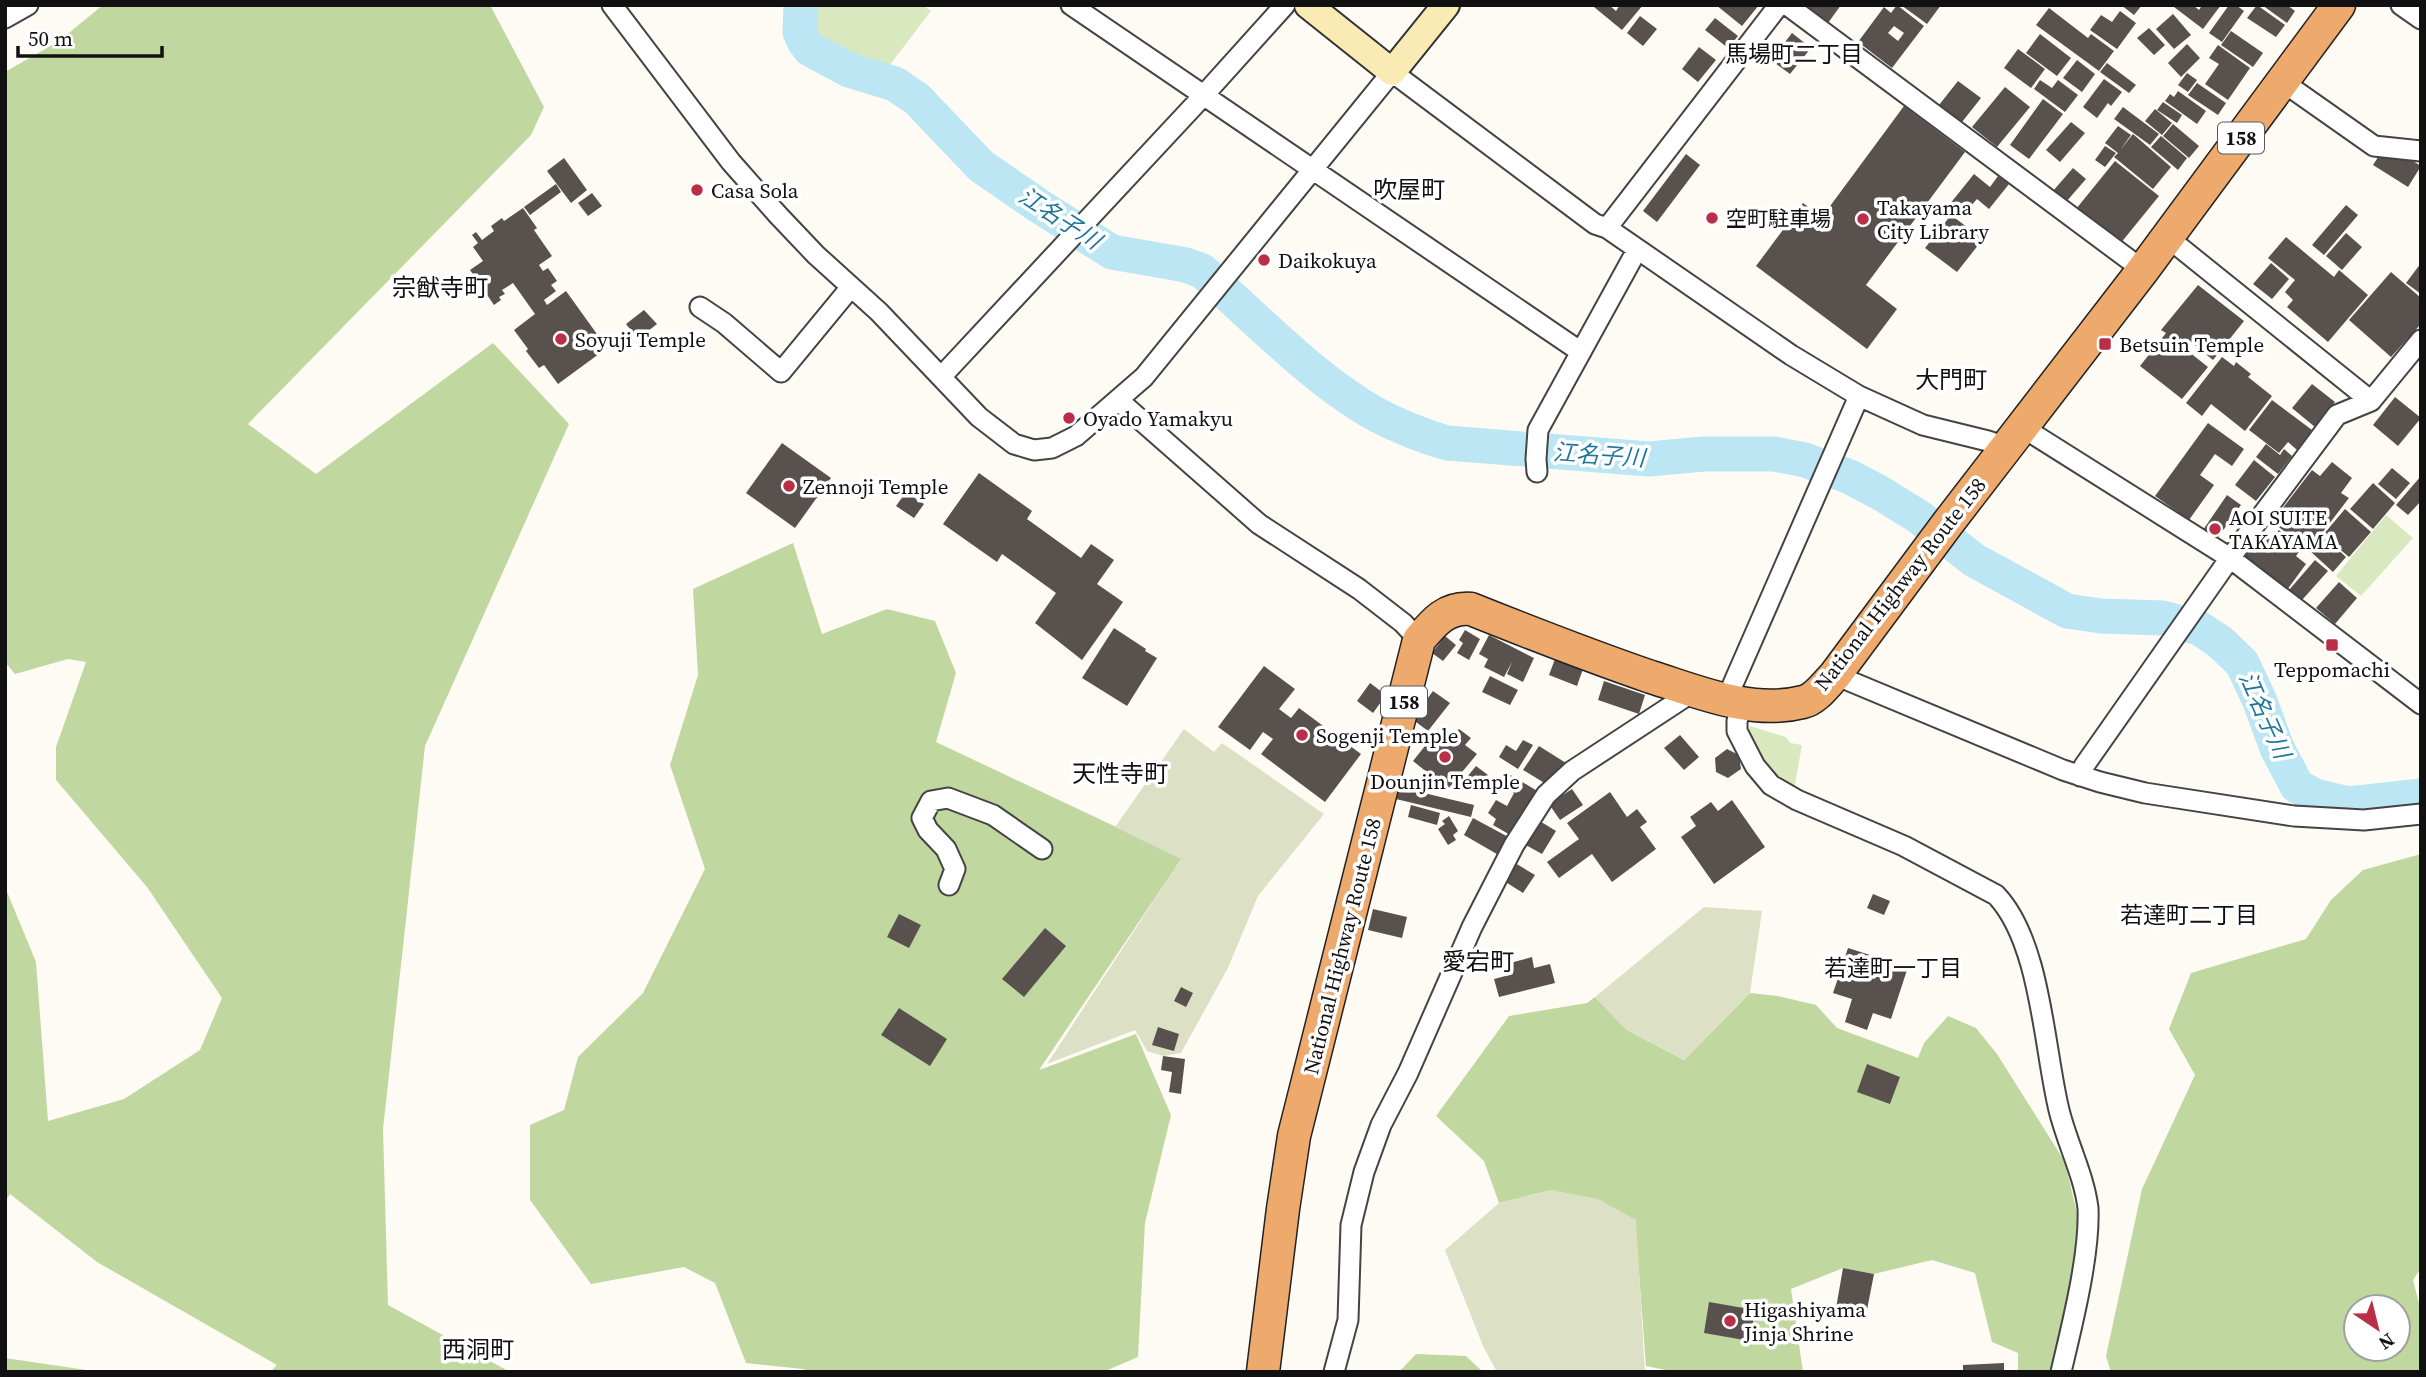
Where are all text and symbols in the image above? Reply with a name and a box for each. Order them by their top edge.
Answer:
scale bar [18,14,161,58]
text: 50 m [28,24,73,53]
district label: 馬場町二丁目 [1725,38,1863,70]
road number: 158 [2218,122,2264,154]
district label: 吹屋町 [1373,173,1445,206]
place label: Casa Sola [711,176,799,205]
water label: 江名子川 [1013,180,1110,258]
marker: Casa Sola [689,182,705,198]
place label: Takayama City Library [1877,193,1989,246]
place label: 空町駐車場 [1726,204,1831,233]
marker: 空町駐車場 [1704,210,1720,226]
marker: Takayama City Library [1855,211,1871,227]
place label: Daikokuya [1278,246,1377,275]
marker: Daikokuya [1256,252,1272,268]
district label: 宗猷寺町 [392,271,488,304]
place label: Soyuji Temple [575,325,706,354]
place label: Betsuin Temple [2119,330,2264,359]
marker: Soyuji Temple [553,331,569,347]
marker: Betsuin Temple [2097,336,2113,352]
district label: 大門町 [1915,363,1987,396]
place label: Oyado Yamakyu [1083,404,1233,433]
marker: Oyado Yamakyu [1061,410,1077,426]
water label: 江名子川 [1552,436,1649,474]
street label: National Highway Route 158 [1808,471,1992,697]
place label: Zennoji Temple [803,472,948,501]
marker: Zennoji Temple [781,478,797,494]
place label: AOI SUITE TAKAYAMA [2229,503,2338,556]
marker: AOI SUITE TAKAYAMA [2207,521,2223,537]
marker: Teppomachi [2324,637,2340,653]
place label: Teppomachi [2274,655,2390,684]
water label: 江名子川 [2232,666,2300,766]
road number: 158 [1381,687,1427,718]
place label: Sogenji Temple [1316,721,1458,750]
marker: Sogenji Temple [1294,727,1310,743]
marker: Dounjin Temple [1437,749,1453,765]
district label: 天性寺町 [1072,757,1168,790]
place label: Dounjin Temple [1370,767,1520,796]
street label: National Highway Route 158 [1296,815,1388,1077]
district label: 若達町二丁目 [2120,899,2258,931]
district label: 愛宕町 [1442,945,1514,978]
district label: 若達町一丁目 [1824,952,1962,984]
north arrow [2342,1293,2412,1363]
place label: Higashiyama Jinja Shrine [1743,1295,1866,1348]
marker: Higashiyama Jinja Shrine [1722,1313,1738,1329]
text: N [2373,1327,2400,1357]
district label: 西洞町 [442,1333,514,1366]

